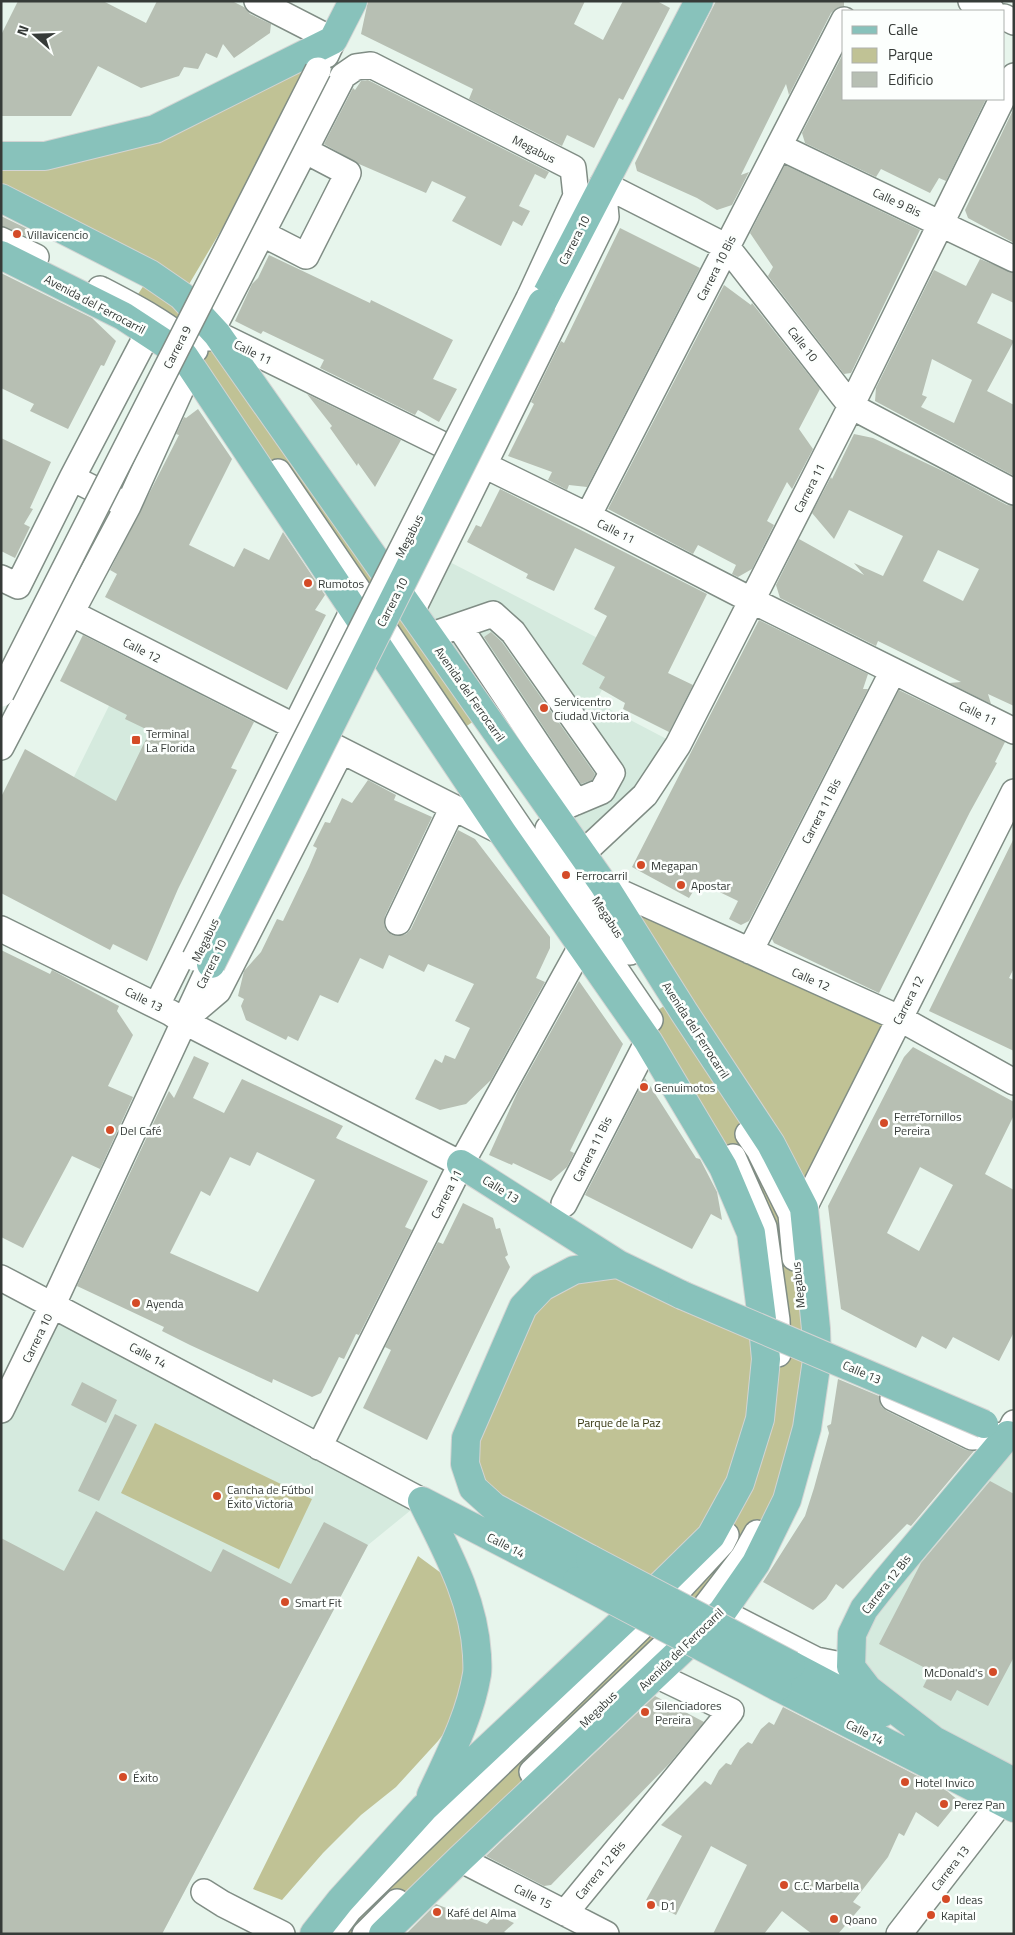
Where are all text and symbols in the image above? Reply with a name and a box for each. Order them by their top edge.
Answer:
north arrow [10,10,60,60]
legend [842,10,1005,100]
text: Calle [888,18,918,41]
text: N [11,22,34,39]
text: Parque [888,43,933,66]
text: Edificio [888,68,933,91]
street label: Megabus [509,130,559,168]
street label: Calle 9 Bis [870,182,925,222]
street label: Carrera 10 [553,212,595,268]
place label: Villavicencio [27,225,88,244]
marker: Villavicencio [11,228,23,240]
street label: Carrera 10 Bis [691,232,741,304]
street label: Avenida del Ferrocarril [41,269,149,339]
street label: Carrera 9 [158,322,196,372]
street label: Calle 10 [783,322,823,366]
street label: Calle 11 [231,335,275,369]
street label: Carrera 11 [788,460,830,516]
street label: Megabus [390,511,428,561]
street label: Calle 11 [594,513,638,549]
place label: Rumotos [318,574,365,593]
street label: Carrera 10 [371,574,413,630]
marker: Rumotos [302,577,314,589]
street label: Calle 12 [120,632,164,668]
street label: Avenida del Ferrocarril [430,643,510,745]
place label: Servicentro Ciudad Victoria [554,692,629,725]
street label: Calle 11 [956,696,1000,730]
marker: Servicentro Ciudad Victoria [538,702,550,714]
place label: Terminal La Florida [146,724,195,757]
marker: Terminal La Florida [130,734,142,746]
street label: Carrera 11 Bis [796,775,846,847]
place label: Megapan [651,856,698,875]
marker: Megapan [635,859,647,871]
place label: Ferrocarril [576,866,628,885]
marker: Ferrocarril [560,869,572,881]
place label: Apostar [691,876,731,895]
marker: Apostar [675,879,687,891]
street label: Megabus [587,892,629,942]
street label: Megabus [186,915,224,965]
street label: Carrera 10 [191,936,231,992]
street label: Calle 12 [789,962,833,996]
street label: Carrera 12 [887,972,929,1028]
street label: Avenida del Ferrocarril [657,978,735,1082]
street label: Calle 13 [122,982,166,1016]
place label: Genuimotos [654,1078,716,1097]
marker: Genuimotos [638,1081,650,1093]
place label: FerreTornillos Pereira [894,1107,962,1140]
street label: Carrera 11 Bis [567,1113,617,1185]
marker: FerreTornillos Pereira [878,1117,890,1129]
place label: Del Café [120,1121,162,1140]
marker: Del Café [104,1124,116,1136]
street label: Carrera 11 [425,1166,467,1222]
street label: Calle 13 [479,1170,523,1208]
street label: Megabus [786,1260,810,1309]
place label: Ayenda [146,1294,184,1313]
marker: Ayenda [130,1297,142,1309]
street label: Carrera 10 [17,1310,57,1366]
street label: Calle 14 [126,1337,170,1373]
street label: Calle 13 [840,1355,884,1389]
park label: Parque de la Paz [577,1413,661,1432]
place label: Cancha de Fútbol Éxito Victoria [227,1480,313,1513]
marker: Cancha de Fútbol Éxito Victoria [211,1490,223,1502]
street label: Calle 14 [484,1527,528,1563]
street label: Carrera 12 Bis [857,1550,916,1618]
place label: Smart Fit [295,1593,342,1612]
marker: Smart Fit [279,1596,291,1608]
street label: Avenida del Ferrocarril [634,1603,728,1695]
place label: McDonald's [924,1663,983,1682]
marker: McDonald's [987,1666,999,1678]
street label: Megabus [575,1686,622,1732]
place label: Silenciadores Pereira [655,1696,722,1729]
marker: Silenciadores Pereira [639,1706,651,1718]
street label: Calle 14 [843,1714,887,1750]
place label: Éxito [133,1768,158,1787]
marker: Éxito [117,1771,129,1783]
place label: Hotel Invico [915,1773,974,1792]
marker: Hotel Invico [899,1776,911,1788]
place label: Perez Pan [954,1795,1005,1814]
marker: Perez Pan [938,1798,950,1810]
street label: Carrera 12 Bis [570,1836,630,1904]
street label: Carrera 13 [926,1841,974,1895]
place label: C.C. Marbella [794,1876,859,1895]
street label: Calle 15 [511,1878,555,1914]
marker: C.C. Marbella [778,1879,790,1891]
place label: Ideas [956,1890,983,1909]
marker: Ideas [940,1893,952,1905]
place label: D1 [661,1896,675,1915]
marker: D1 [645,1899,657,1911]
place label: Kafé del Alma [447,1903,516,1922]
marker: Kafé del Alma [431,1906,443,1918]
place label: Kapital [941,1906,976,1925]
marker: Kapital [925,1909,937,1921]
place label: Qoano [844,1910,877,1929]
marker: Qoano [828,1913,840,1925]

